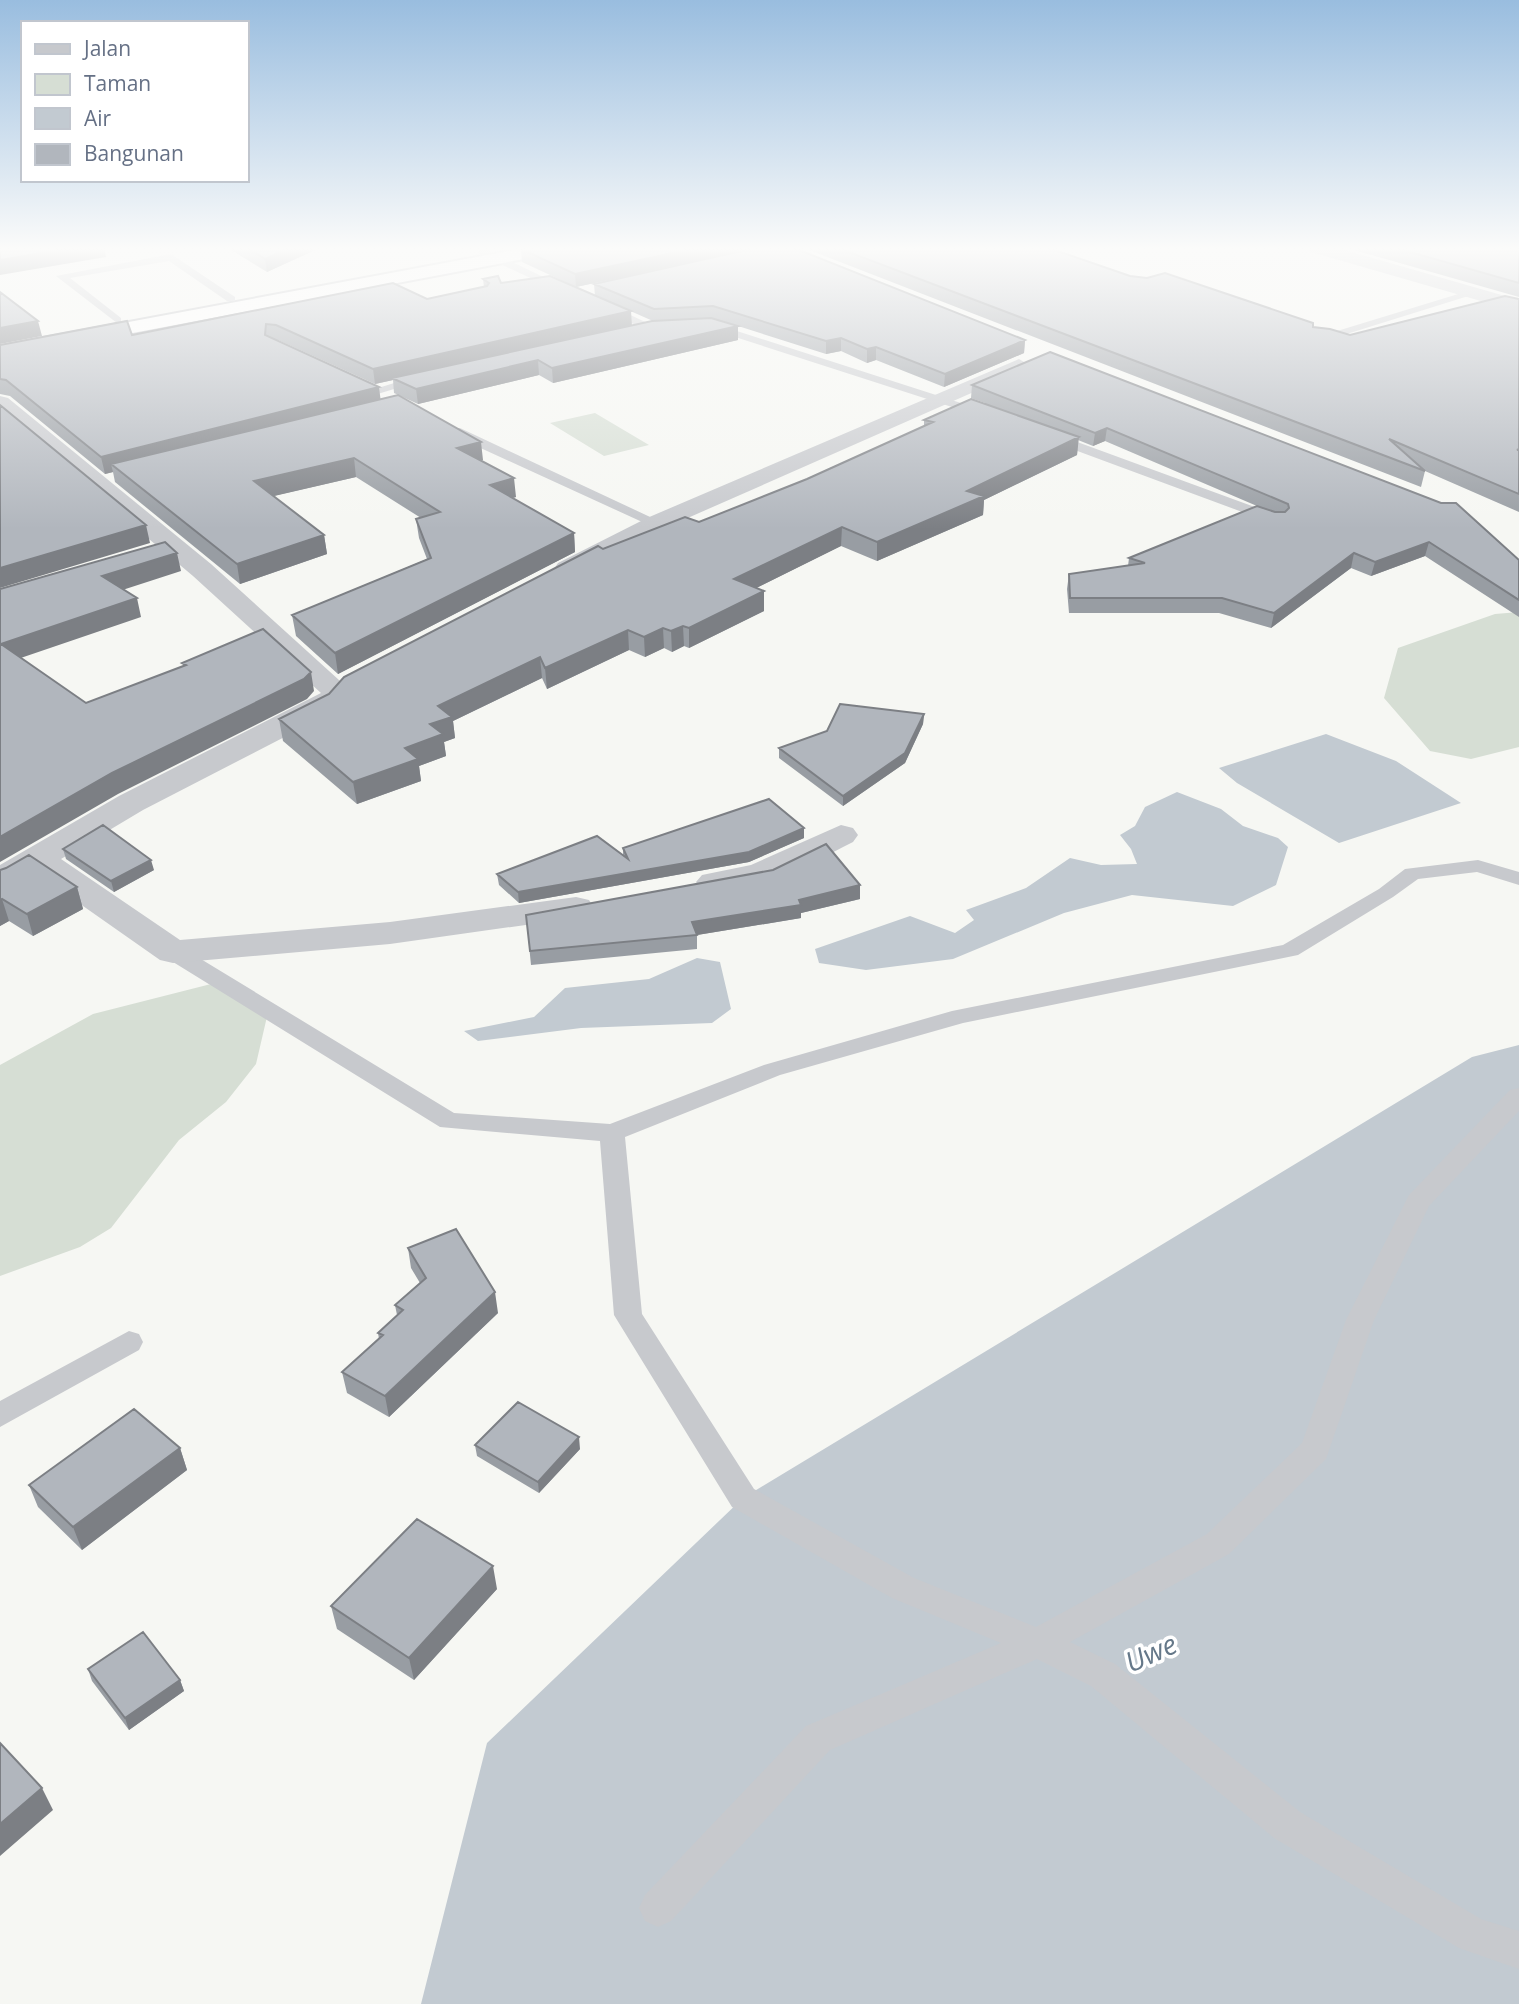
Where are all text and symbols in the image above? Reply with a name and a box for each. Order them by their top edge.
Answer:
legend [21,21,248,182]
text: Jalan [82,34,131,62]
text: Taman [84,69,151,97]
text: Air [84,104,112,132]
text: Bangunan [84,139,184,167]
water label: Uwe [1119,1624,1183,1680]

